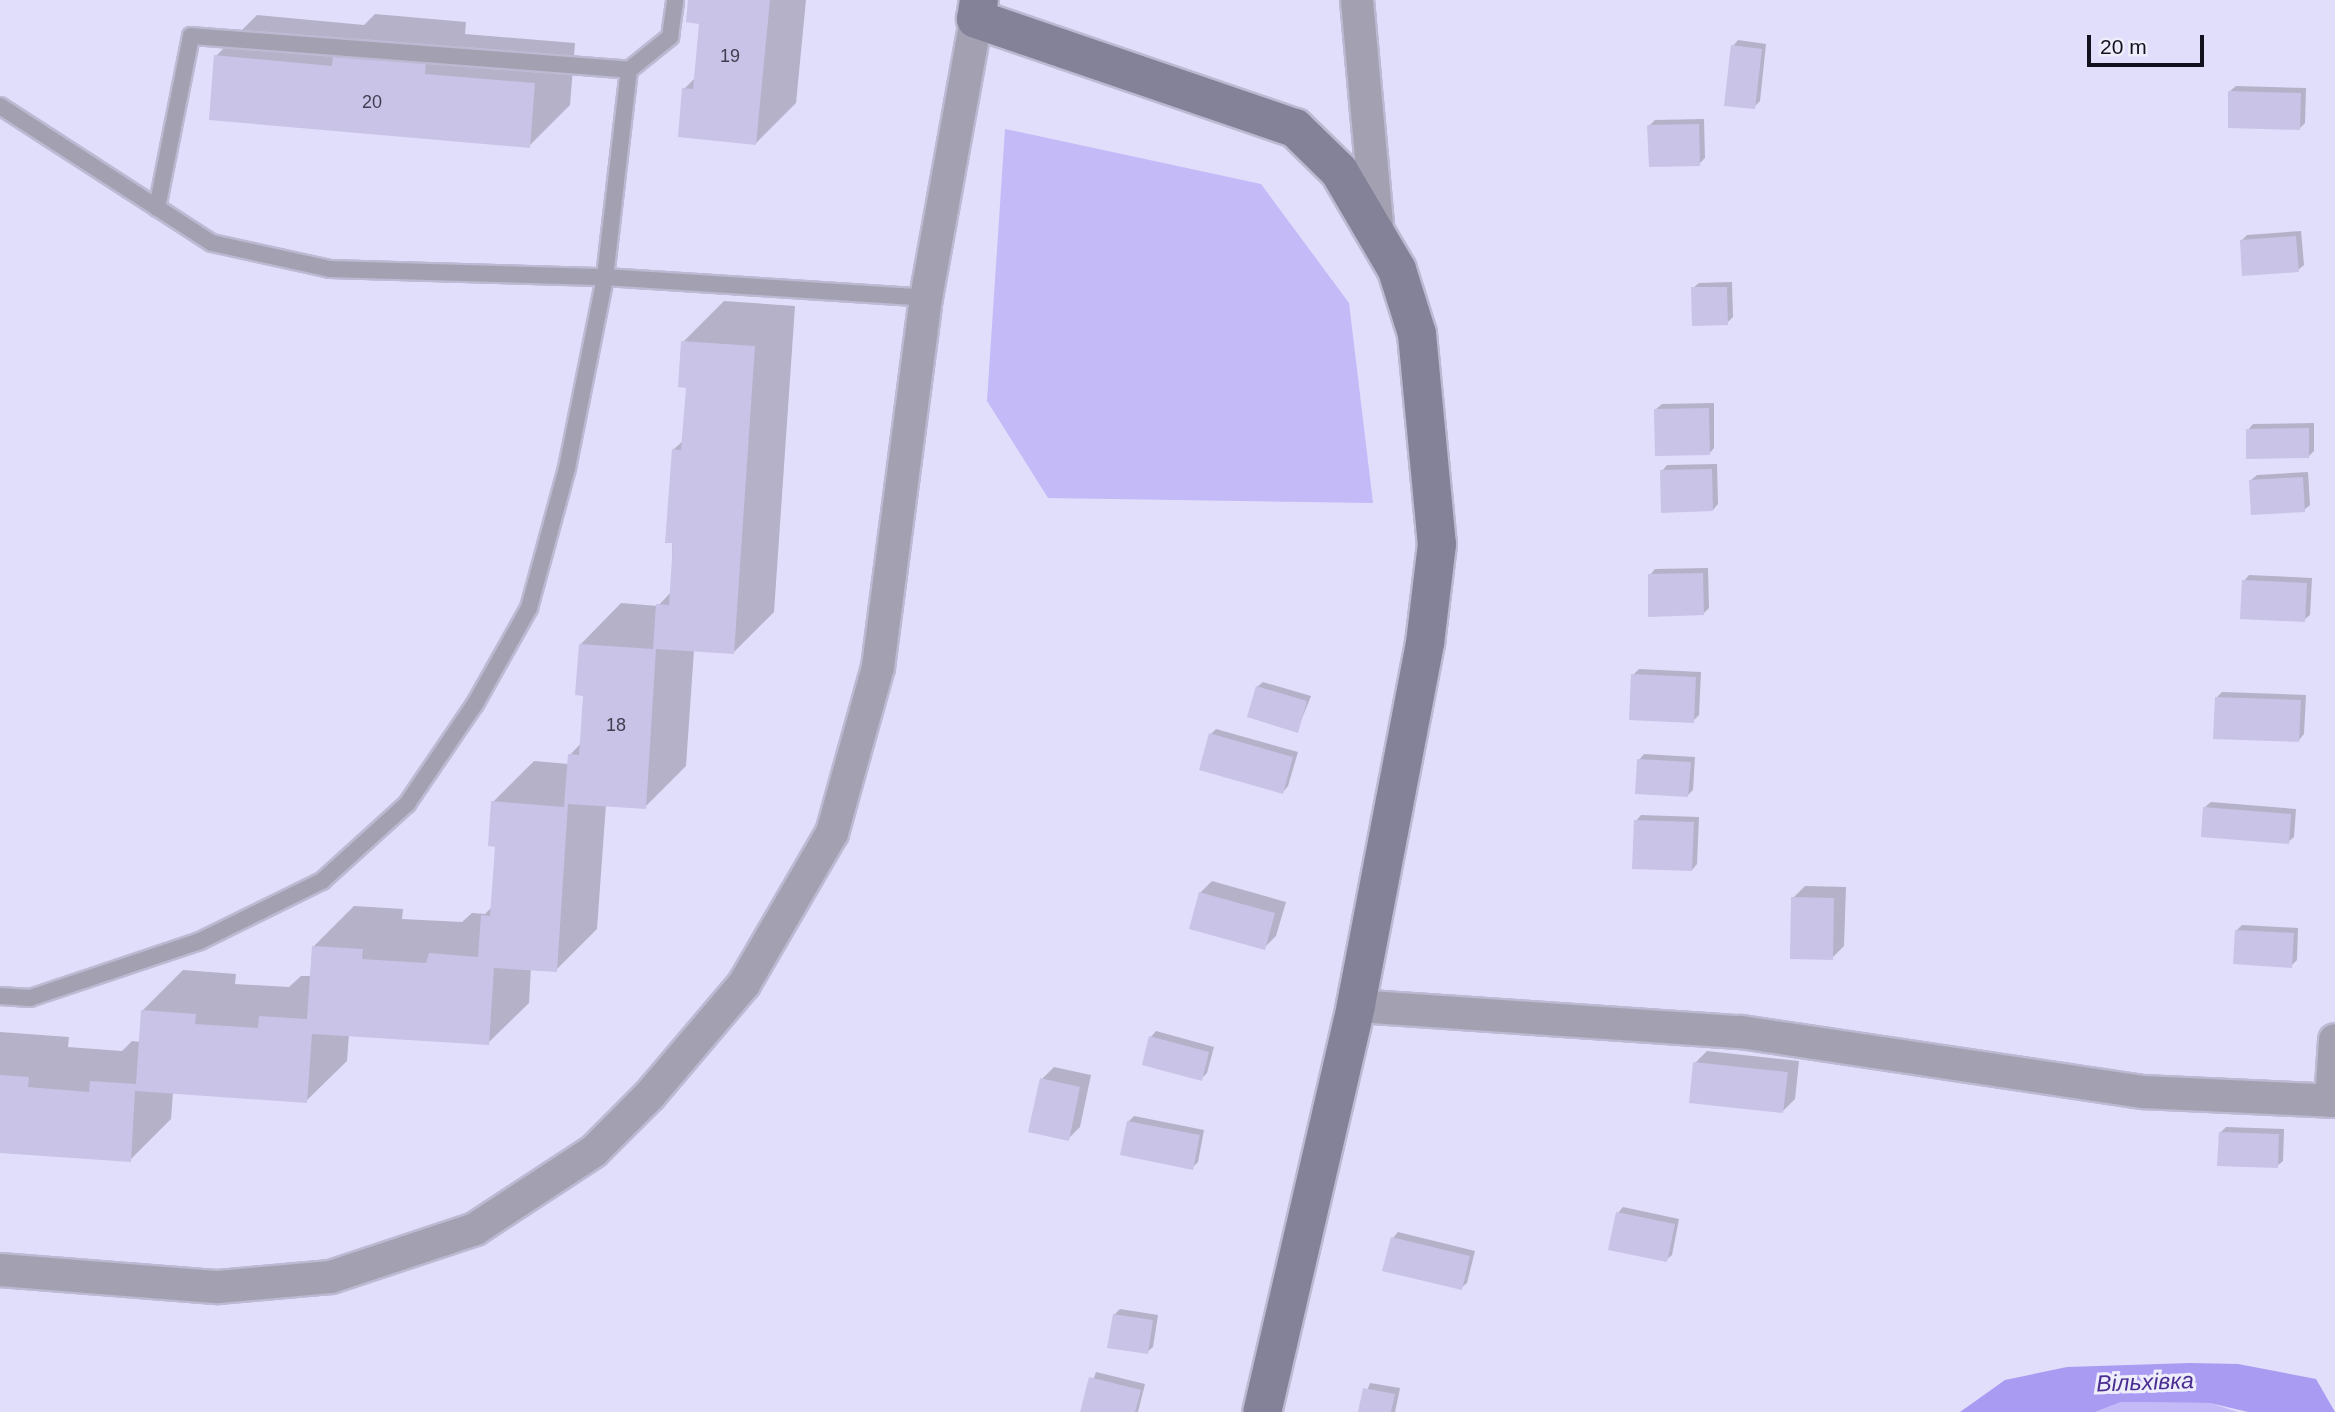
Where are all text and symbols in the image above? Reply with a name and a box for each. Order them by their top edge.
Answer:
scale bar [2090,21,2207,65]
text: 20 m [2100,35,2147,58]
house number: 19 [720,45,740,67]
house number: 20 [362,91,382,113]
house number: 18 [606,714,626,736]
water label: Вільхівка [2096,1367,2194,1397]

